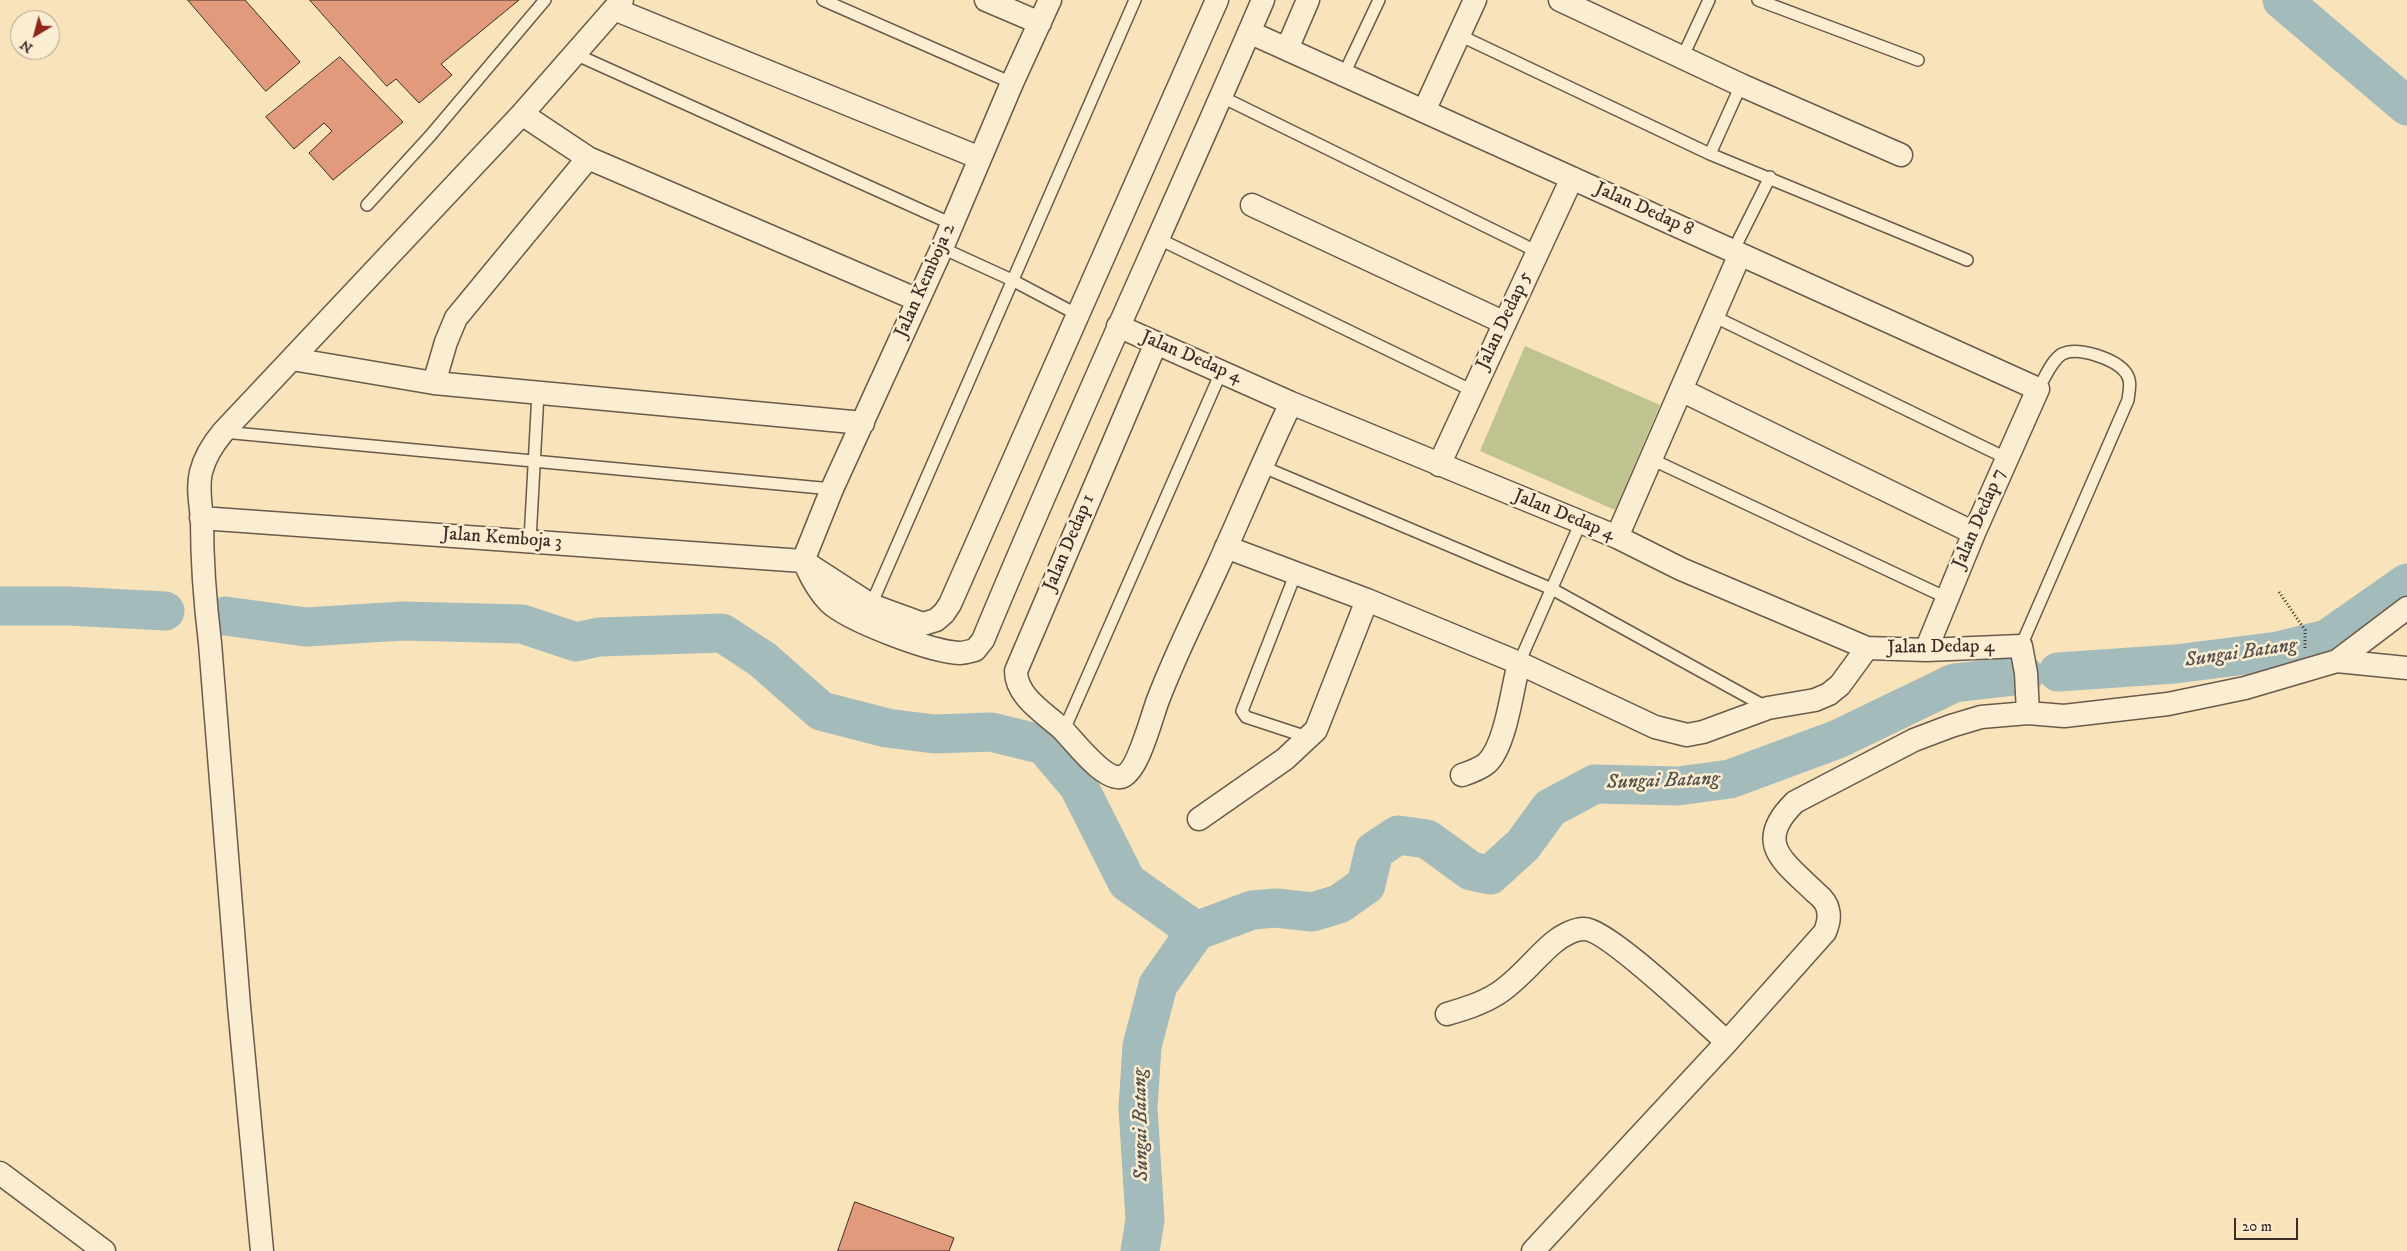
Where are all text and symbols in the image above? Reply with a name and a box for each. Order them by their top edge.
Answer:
north arrow [10,10,60,60]
text: N [17,36,37,57]
street label: Jalan Dedap 8 [1591,178,1697,242]
street label: Jalan Kemboja 2 [891,220,961,342]
street label: Jalan Dedap 5 [1472,268,1538,374]
street label: Jalan Dedap 4 [1137,327,1245,389]
street label: Jalan Dedap 7 [1949,466,2011,572]
street label: Jalan Dedap 4 [1510,485,1618,547]
street label: Jalan Dedap 1 [1039,491,1101,595]
street label: Jalan Kemboja 3 [441,523,563,555]
water label: Sungai Batang [2184,634,2298,674]
street label: Jalan Dedap 4 [1887,636,1995,660]
water label: Sungai Batang [1606,768,1720,796]
water label: Sungai Batang [1129,1068,1155,1182]
scale bar [2237,1208,2301,1240]
text: 20 m [2242,1217,2272,1236]

